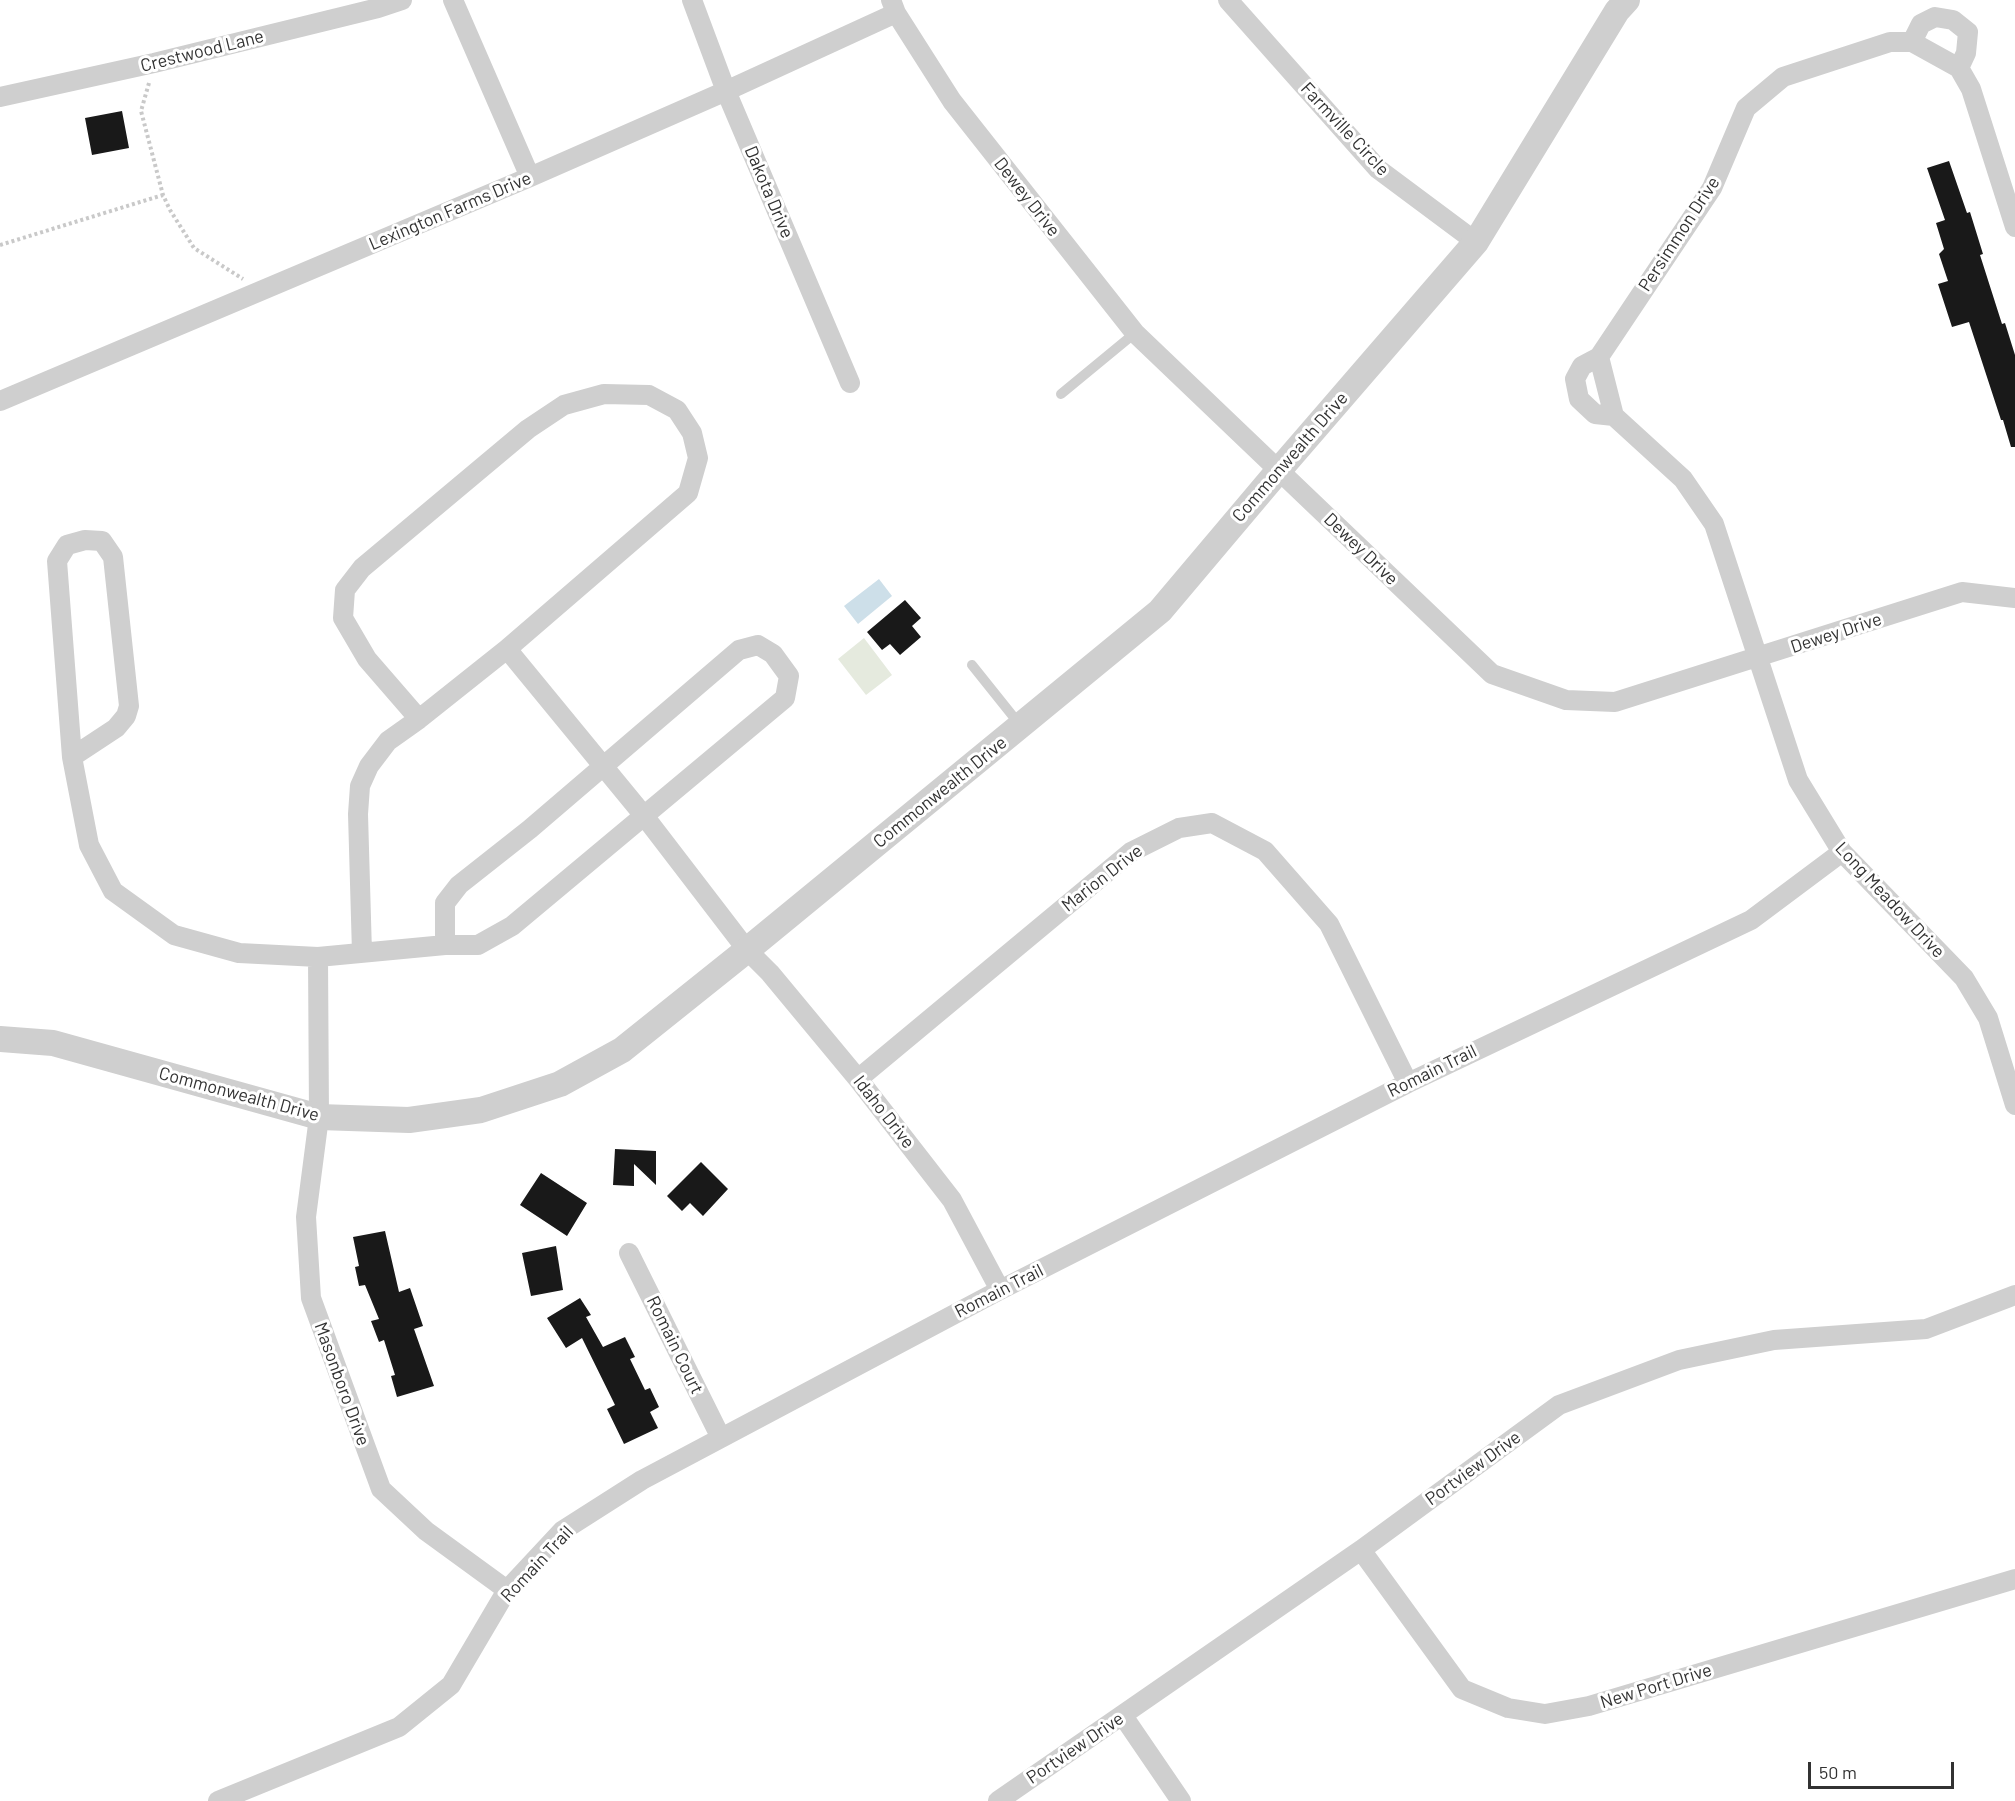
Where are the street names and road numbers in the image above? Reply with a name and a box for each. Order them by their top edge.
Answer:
street label: Crestwood Lane [138,25,266,77]
street label: Farmville Circle [1296,78,1394,180]
street label: Dakota Drive [740,143,798,241]
street label: Dewey Drive [989,153,1065,241]
street label: Lexington Farms Drive [366,167,534,255]
street label: Persimmon Drive [1634,173,1724,295]
street label: Commonwealth Drive [1228,388,1352,526]
street label: Dewey Drive [1320,508,1402,590]
street label: Dewey Drive [1788,608,1884,658]
street label: Commonwealth Drive [869,732,1011,852]
street label: Long Meadow Drive [1831,838,1949,962]
street label: Marion Drive [1057,840,1147,916]
street label: Romain Trail [1384,1040,1480,1102]
street label: Commonwealth Drive [156,1062,322,1126]
street label: Idaho Drive [849,1071,919,1153]
street label: Romain Trail [951,1259,1047,1323]
street label: Romain Court [642,1292,708,1398]
street label: Masonboro Drive [310,1319,374,1449]
street label: Portview Drive [1421,1426,1525,1510]
street label: Romain Trail [496,1521,578,1607]
street label: New Port Drive [1598,1659,1714,1713]
street label: Portview Drive [1022,1708,1128,1788]

